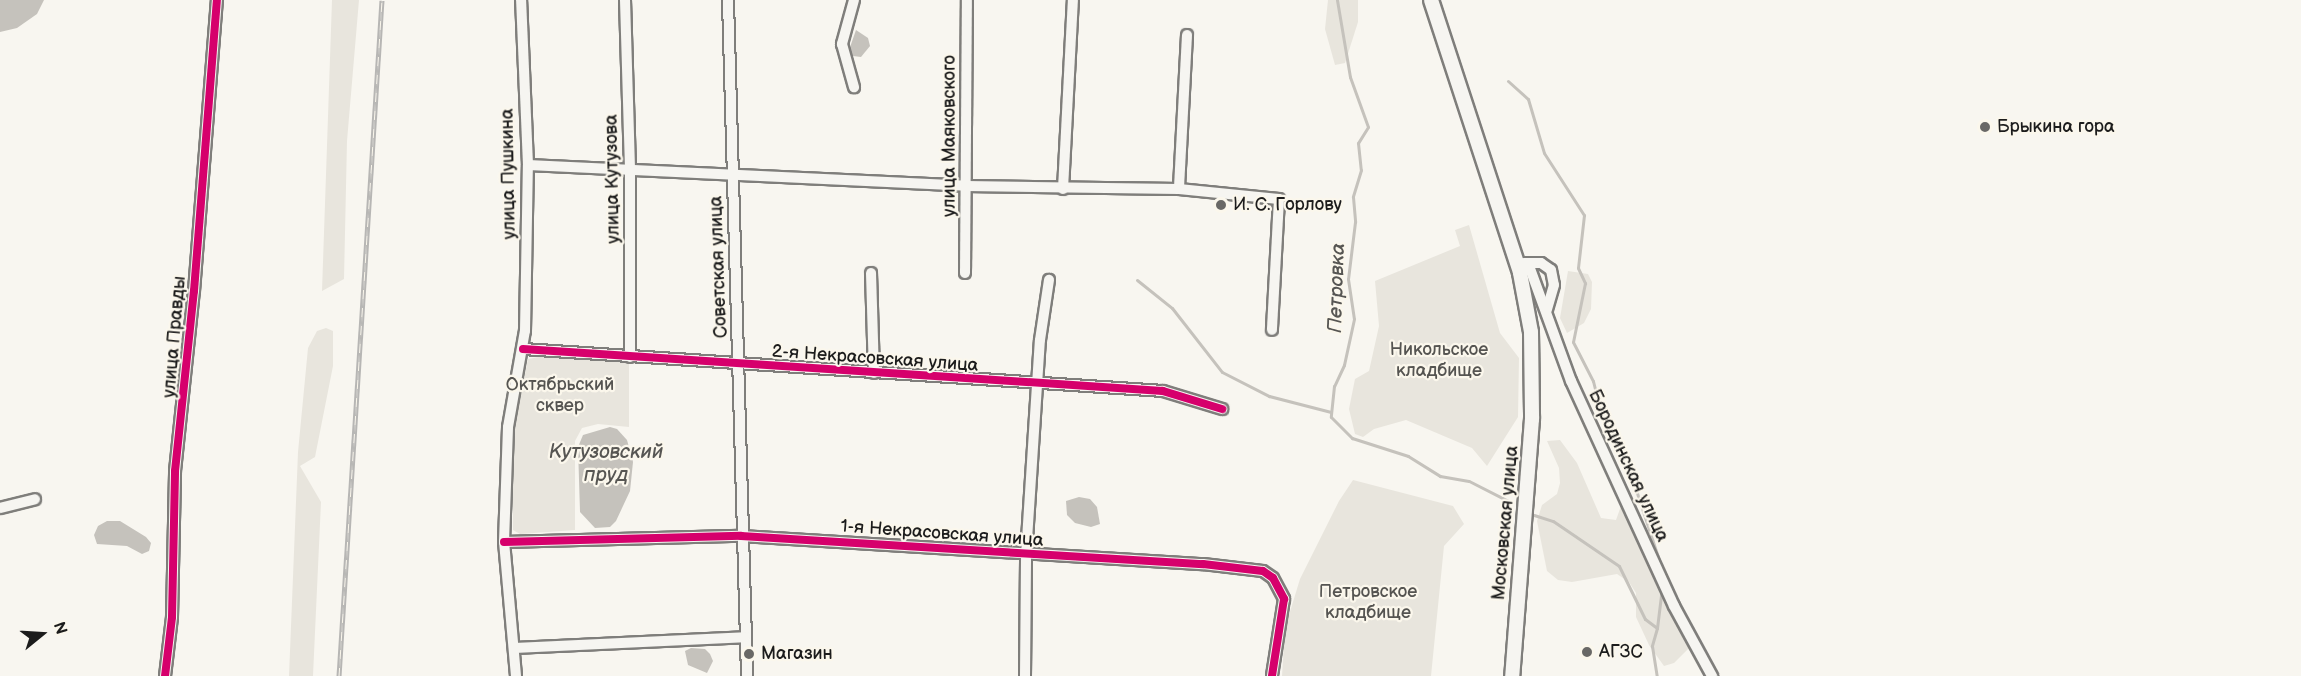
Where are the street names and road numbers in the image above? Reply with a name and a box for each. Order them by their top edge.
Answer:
street label: улица Маяковского [939,55,961,217]
street label: улица Пушкина [497,108,521,240]
street label: улица Кутузова [601,114,625,244]
street label: Советская улица [706,195,732,339]
street label: улица Правды [159,275,191,399]
street label: 2-я Некрасовская улица [771,341,979,377]
street label: Бородинская улица [1583,386,1673,546]
street label: Московская улица [1488,445,1524,601]
street label: 1-я Некрасовская улица [840,516,1044,552]

